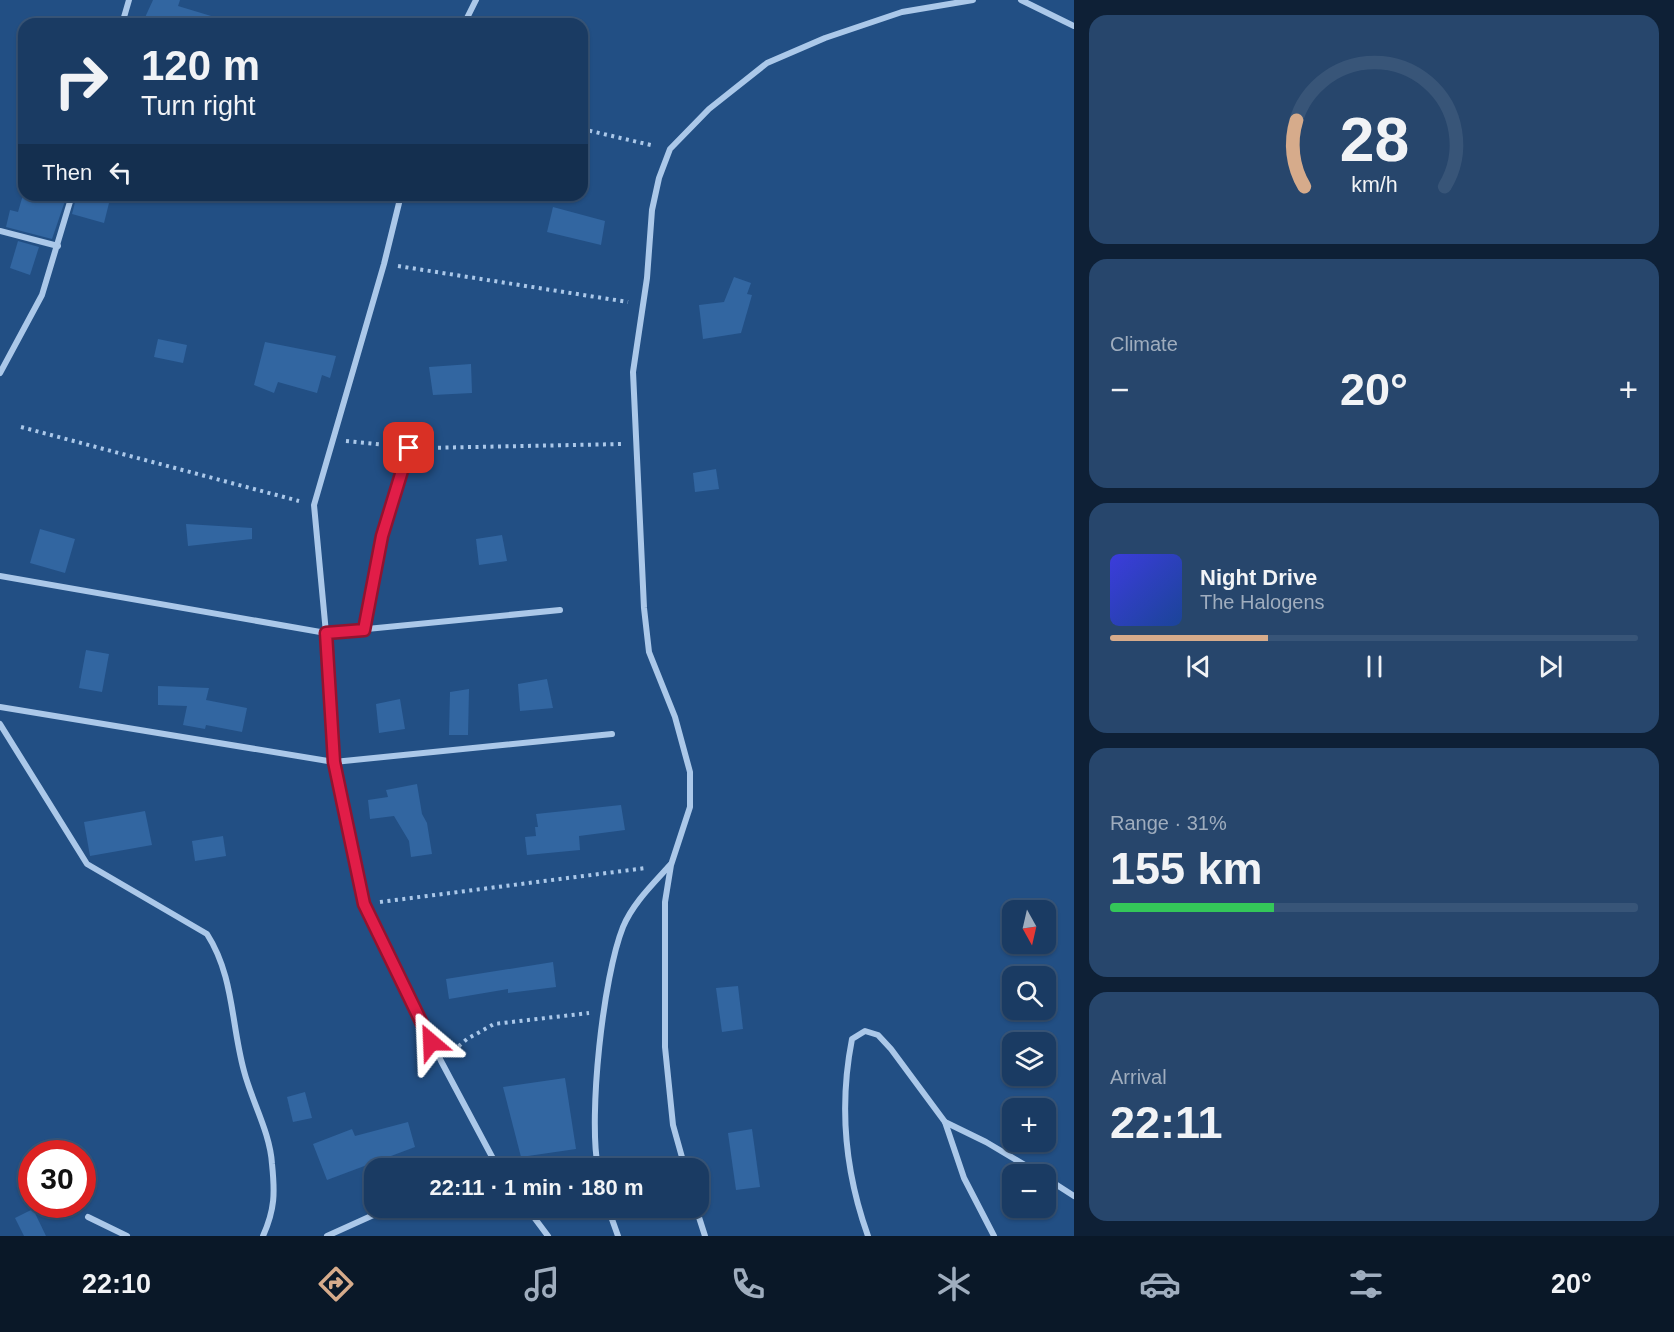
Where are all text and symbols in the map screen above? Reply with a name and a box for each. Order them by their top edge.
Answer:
icon: right [42,42,120,120]
text: 120 m [141,42,260,89]
text: Turn right [141,91,256,121]
text: 28 [1339,105,1409,174]
icon: left [104,156,137,189]
text: Then [42,160,92,185]
text: km/h [1351,173,1397,197]
text: Climate [1110,333,1178,355]
text: 20° [1340,364,1408,415]
text: − [1110,371,1129,408]
text: + [1619,371,1638,408]
pin [383,422,434,473]
icon: arrive [392,431,425,464]
text: Night Drive [1200,565,1317,590]
text: The Halogens [1200,591,1325,613]
icon: previous [1182,650,1215,683]
icon: pause [1358,650,1391,683]
icon: next [1534,650,1567,683]
text: Range · 31% [1110,812,1227,834]
text: 155 km [1110,843,1263,894]
north arrow [1002,900,1056,954]
map controls [1002,900,1056,1218]
button: search [1002,966,1056,1020]
position arrow [399,1010,463,1074]
button: layers [1002,1032,1056,1086]
text: Arrival [1110,1066,1167,1088]
text: 22:11 [1110,1097,1223,1148]
button: + [1002,1098,1056,1152]
speed limit sign: 30 [18,1140,96,1218]
button: − [1002,1164,1056,1218]
text: 22:11 · 1 min · 180 m [430,1175,644,1200]
icon: directions [315,1263,357,1305]
icon: music [521,1263,563,1305]
icon: phone [727,1263,769,1305]
icon: climate [933,1263,975,1305]
icon: car [1139,1263,1181,1305]
icon: filters [1345,1263,1387,1305]
text: 22:10 [82,1269,151,1299]
text: 20° [1551,1269,1592,1299]

